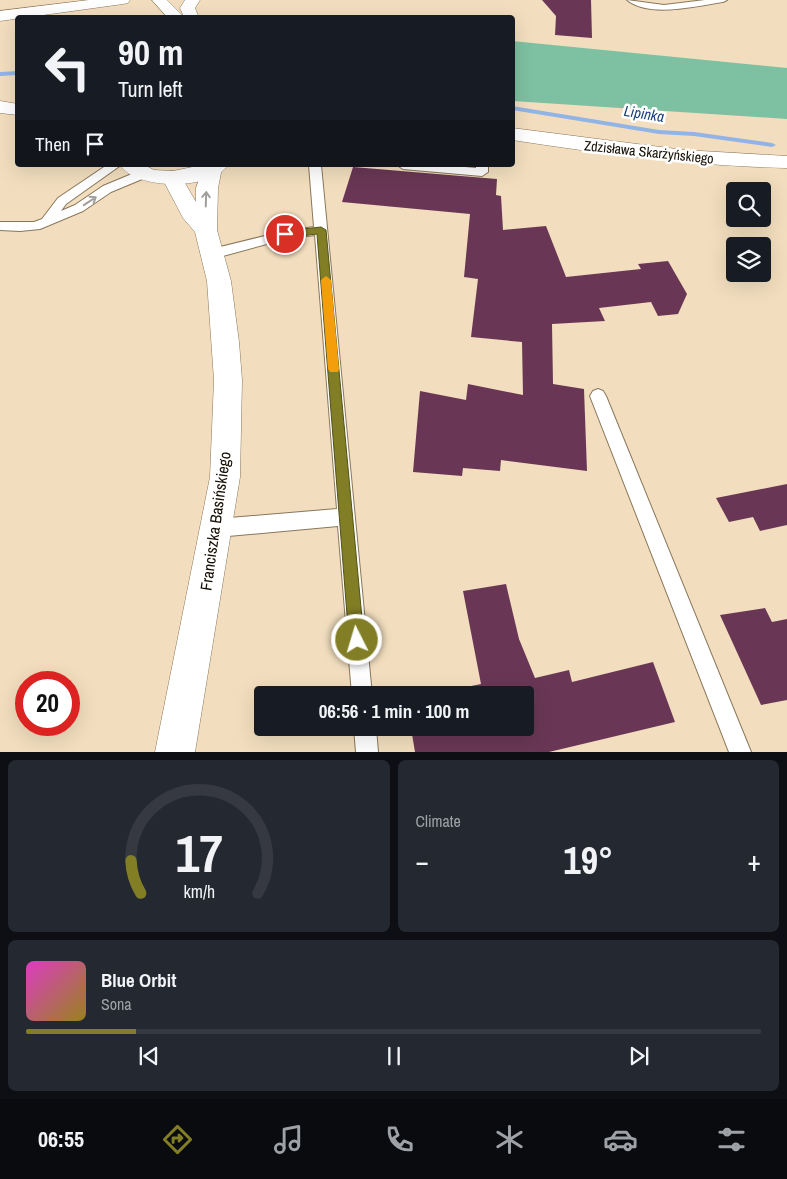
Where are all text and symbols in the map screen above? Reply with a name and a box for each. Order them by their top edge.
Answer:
text: 90 m [118,29,183,76]
icon: left [35,35,100,100]
text: Turn left [118,74,183,104]
water label: Lipinka [623,100,666,127]
icon: arrive [81,130,109,158]
text: Then [35,131,71,157]
street label: Zdzisława Skarżyńskiego [583,136,715,168]
map controls [726,182,771,282]
button: search [726,182,771,227]
one-way arrow [201,191,211,208]
one-way arrow [82,196,96,206]
pin [264,213,306,255]
icon: arrive [271,220,299,248]
button: layers [726,237,771,282]
street label: Franciszka Basińskiego [194,450,236,592]
position arrow [330,613,382,665]
speed limit sign: 20 [15,671,80,736]
text: 06:56 · 1 min · 100 m [319,698,469,724]
text: Climate [416,810,461,832]
text: 17 [175,818,222,888]
text: 19° [563,835,613,886]
text: − [416,842,429,880]
text: + [748,842,761,880]
text: km/h [183,880,215,904]
text: Blue Orbit [101,967,176,993]
text: Sona [101,993,132,1015]
icon: previous [135,1042,163,1070]
icon: pause [380,1042,408,1070]
icon: next [625,1042,653,1070]
icon: directions [160,1122,195,1157]
icon: music [271,1122,306,1157]
icon: phone [382,1122,417,1157]
icon: climate [492,1122,527,1157]
icon: car [603,1122,638,1157]
icon: filters [714,1122,749,1157]
text: 06:55 [38,1124,84,1154]

